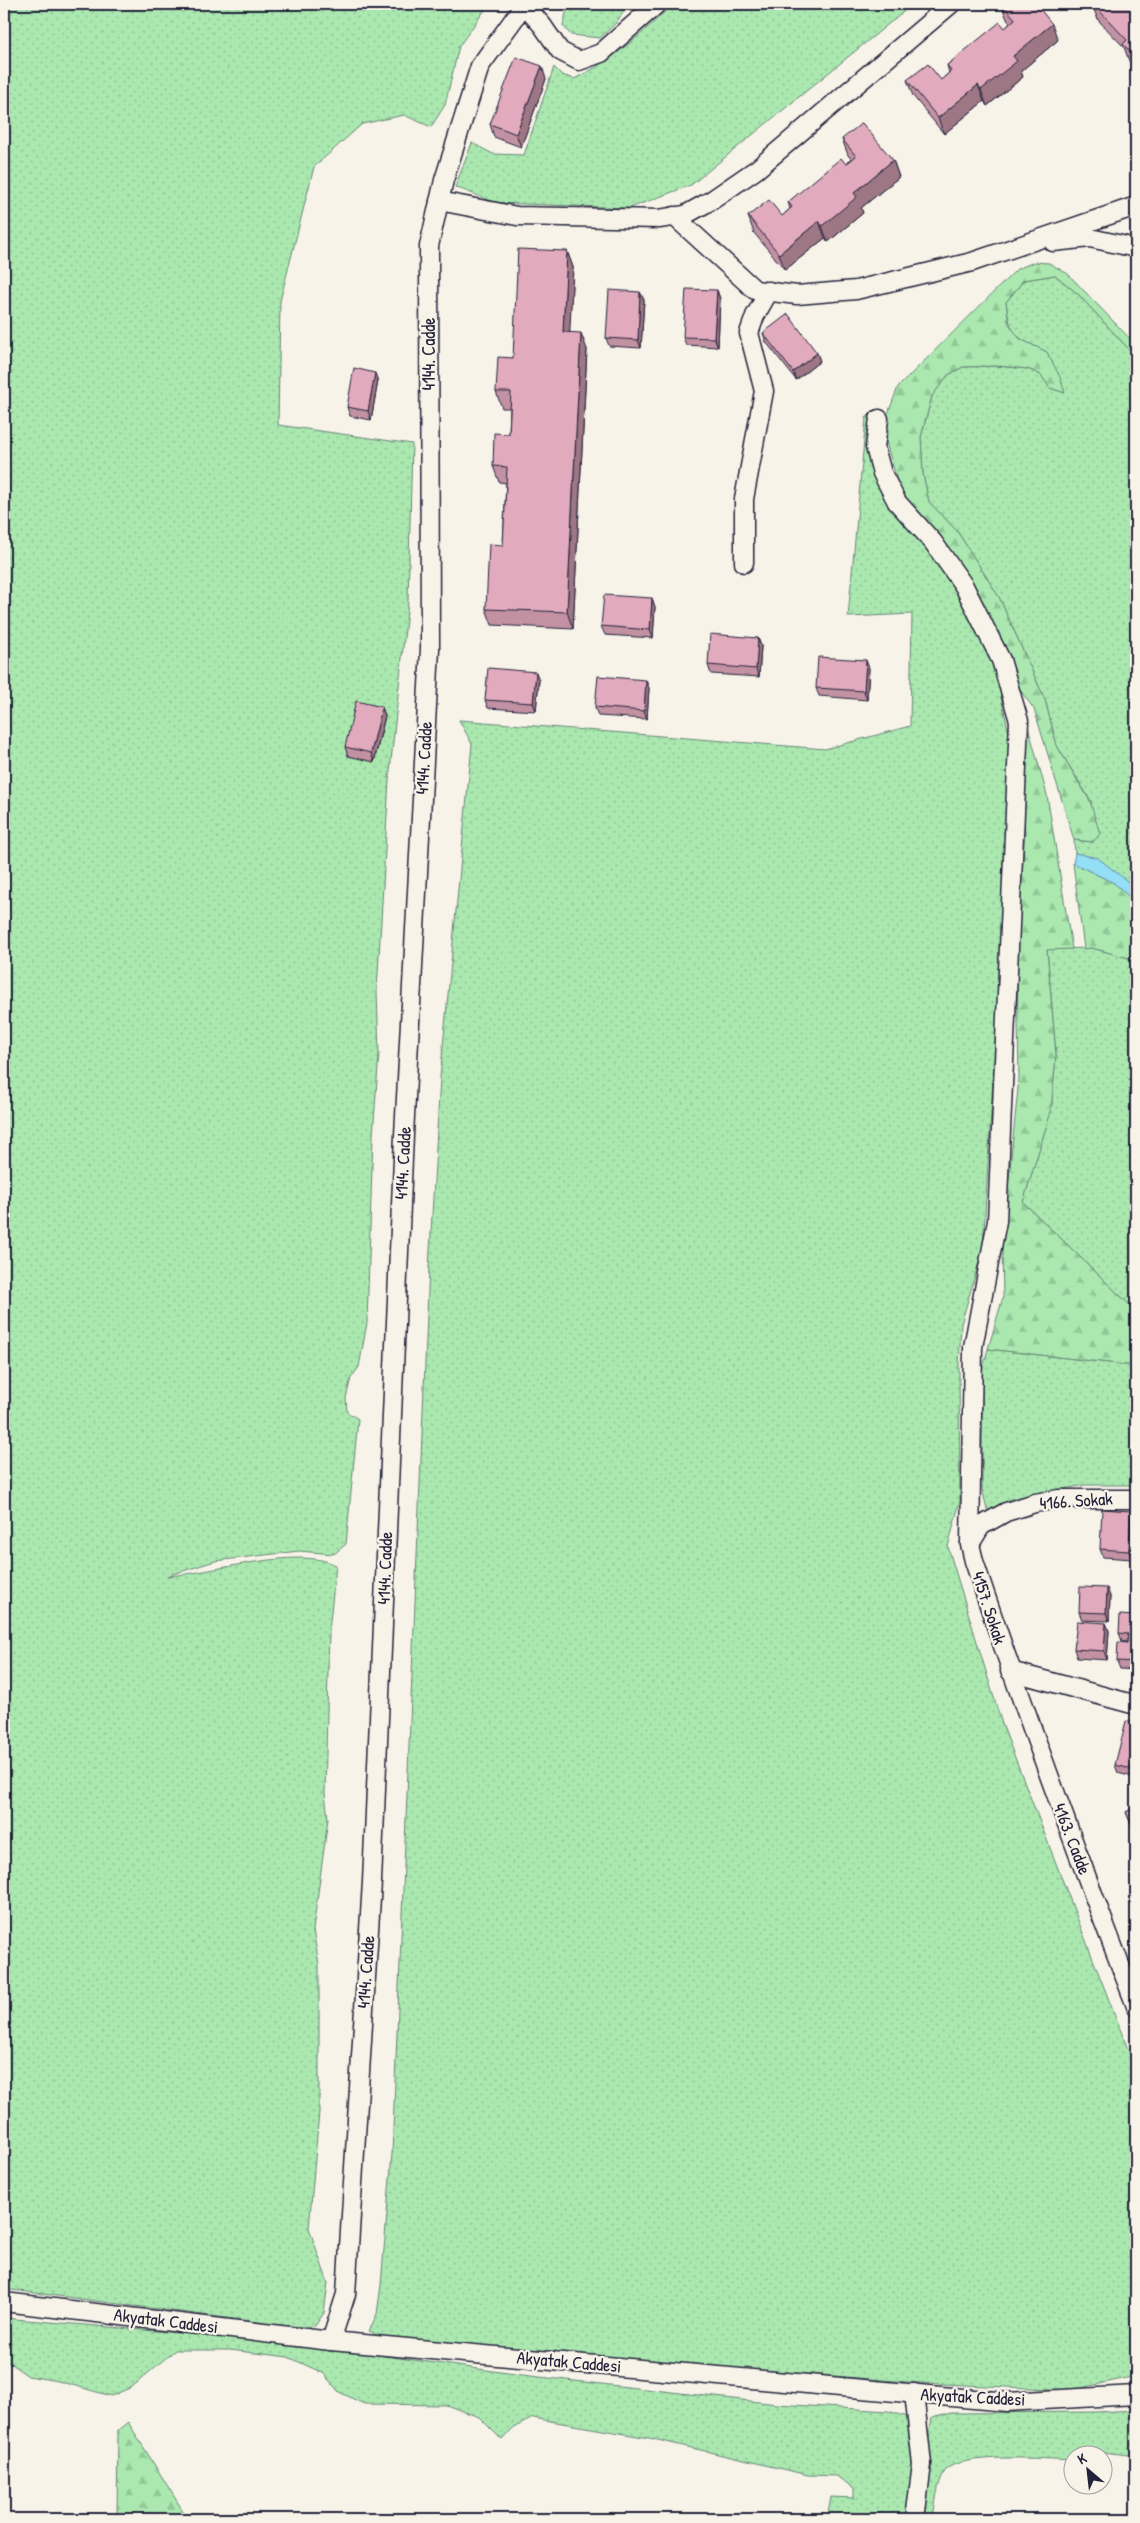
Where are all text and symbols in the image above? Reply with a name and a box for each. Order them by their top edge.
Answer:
street label: 4144. Cadde [416,318,441,390]
street label: 4144. Cadde [409,721,438,795]
street label: 4144. Cadde [388,1126,417,1200]
street label: 4166. Sokak [1039,1485,1114,1516]
street label: 4144. Cadde [371,1531,398,1605]
street label: 4157. Sokak [966,1568,1013,1648]
street label: 4163. Cadde [1047,1799,1098,1878]
street label: 4144. Cadde [350,1935,381,2009]
street label: Akyatak Caddesi [112,2302,220,2339]
street label: Akyatak Caddesi [516,2344,622,2379]
street label: Akyatak Caddesi [920,2381,1026,2412]
north arrow [1062,2446,1112,2496]
text: K [1074,2448,1090,2468]

